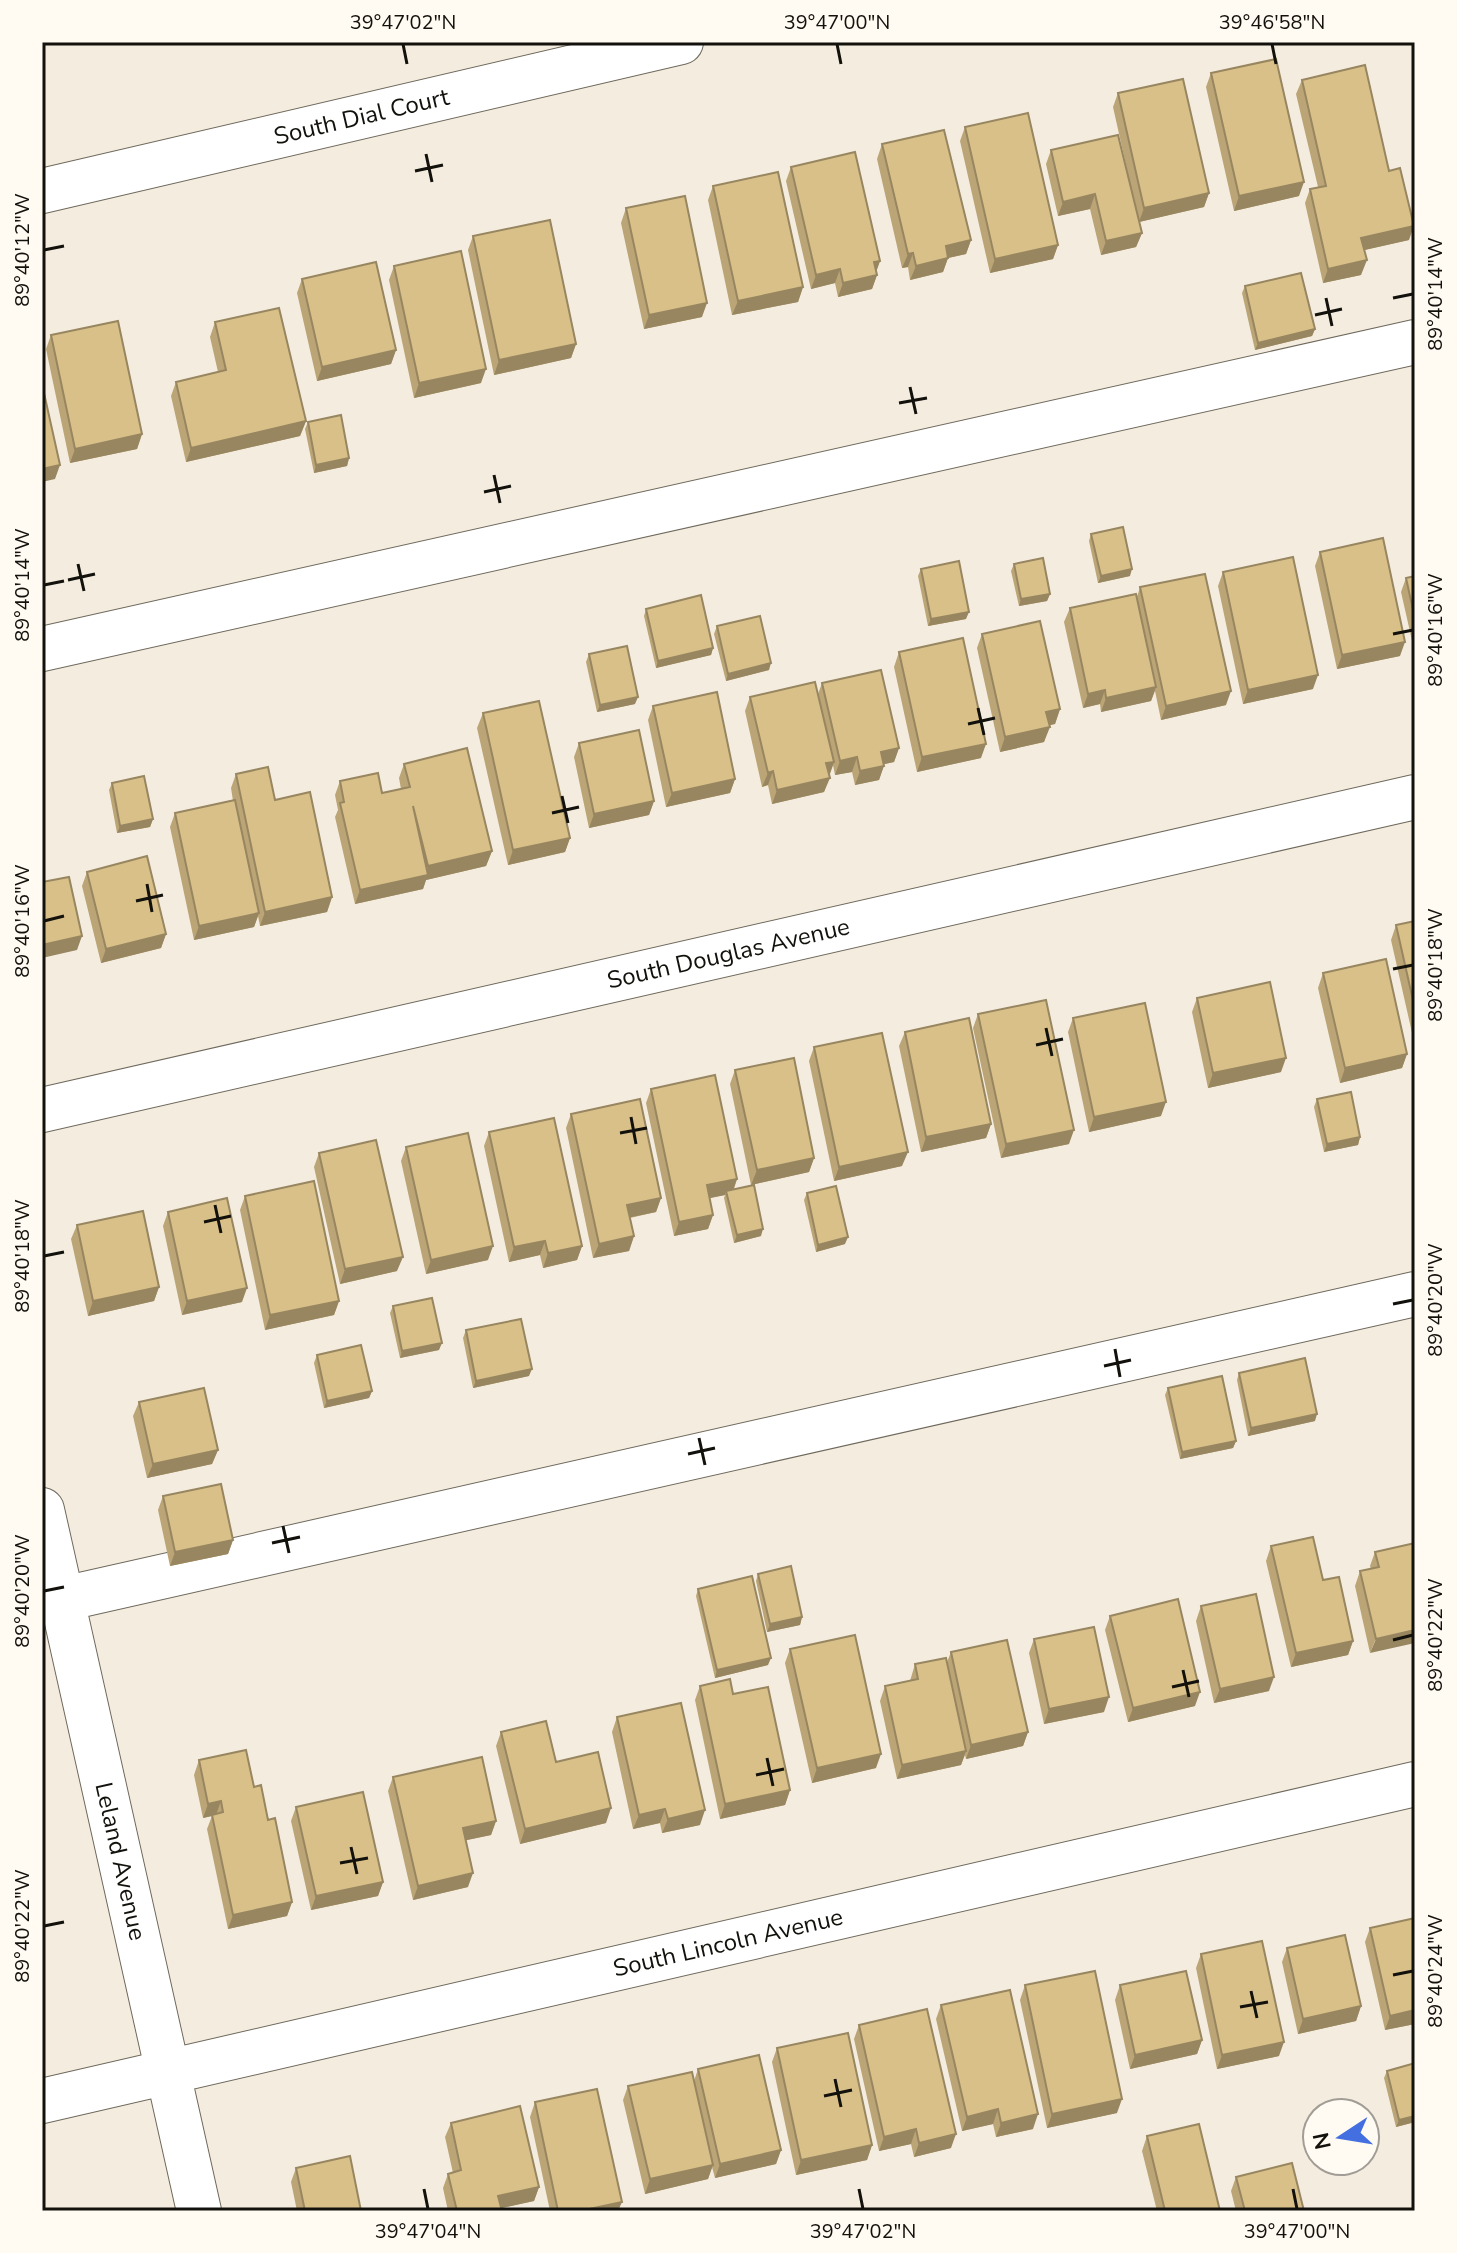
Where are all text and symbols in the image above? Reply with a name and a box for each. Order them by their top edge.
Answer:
text: 39°47'02"N [350,9,456,36]
text: 39°47'00"N [784,9,890,36]
text: 39°46'58"N [1219,9,1325,36]
street label: South Dial Court [271,80,453,152]
text: 89°40'12"W [9,193,36,307]
text: 89°40'14"W [1422,237,1449,351]
text: 89°40'14"W [9,528,36,642]
text: 89°40'16"W [1422,573,1449,687]
text: 89°40'16"W [9,864,36,978]
text: 89°40'18"W [1422,908,1449,1022]
street label: South Douglas Avenue [604,910,853,997]
text: 89°40'18"W [9,1199,36,1313]
text: 89°40'20"W [1422,1243,1449,1357]
text: 89°40'20"W [9,1534,36,1648]
text: 89°40'22"W [1422,1578,1449,1692]
street label: Leland Avenue [87,1779,154,1943]
text: 89°40'22"W [9,1869,36,1983]
street label: South Lincoln Avenue [610,1901,846,1985]
text: 89°40'24"W [1422,1914,1449,2028]
north arrow [1301,2097,1381,2177]
text: N [1306,2130,1339,2152]
text: 39°47'04"N [375,2218,481,2245]
text: 39°47'02"N [810,2218,916,2245]
text: 39°47'00"N [1244,2218,1350,2245]

